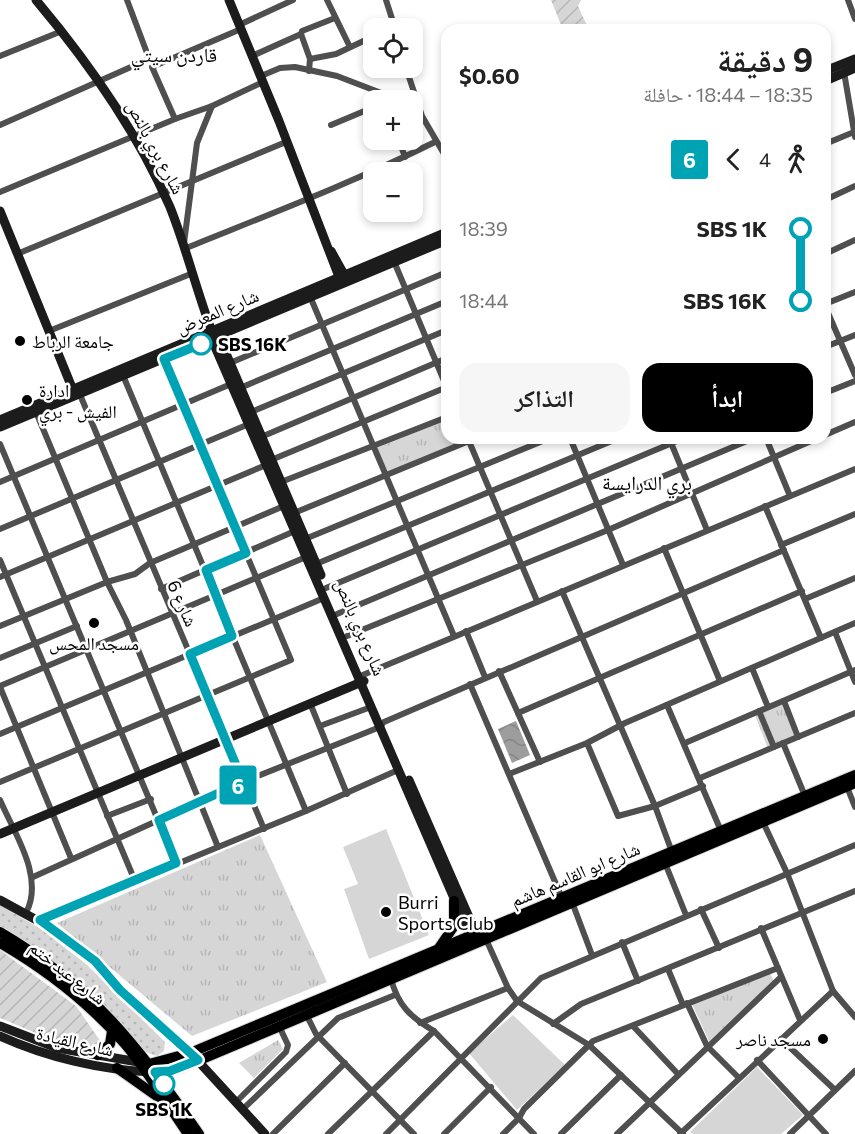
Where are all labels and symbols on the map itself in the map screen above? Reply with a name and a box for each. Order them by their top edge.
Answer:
district label: قاردن سيتي [131,42,217,71]
street label: شارع بري بالنص [118,96,190,200]
street label: شارع المعرض [172,284,262,339]
place label: جامعة الرباط [32,330,114,353]
marker: SBS 16K [190,333,212,355]
place label: SBS 16K [218,333,287,355]
marker: جامعة الرباط [13,334,27,348]
place label: ادارة الفيش - بري [39,379,117,427]
marker: ادارة الفيش - بري [20,393,34,407]
district label: بري الدرايسة [602,470,692,499]
street label: شارع بري بالنص [327,575,391,680]
street label: شارع 6 [162,576,203,630]
marker: مسجد المحس [87,616,101,630]
place label: مسجد المحس [49,632,139,655]
line badge: 6 [218,766,258,804]
street label: شارع ابو القاسم هاشم [507,837,644,913]
place label: Burri Sports Club [398,891,494,934]
marker: Burri Sports Club [379,905,393,919]
street label: شارع عبد ختم [24,935,111,1010]
street label: شارع القيادة [34,1021,116,1062]
place label: مسجد ناصر [735,1028,811,1050]
marker: مسجد ناصر [816,1032,830,1046]
marker: SBS 1K [153,1073,175,1095]
place label: SBS 1K [135,1098,193,1120]

